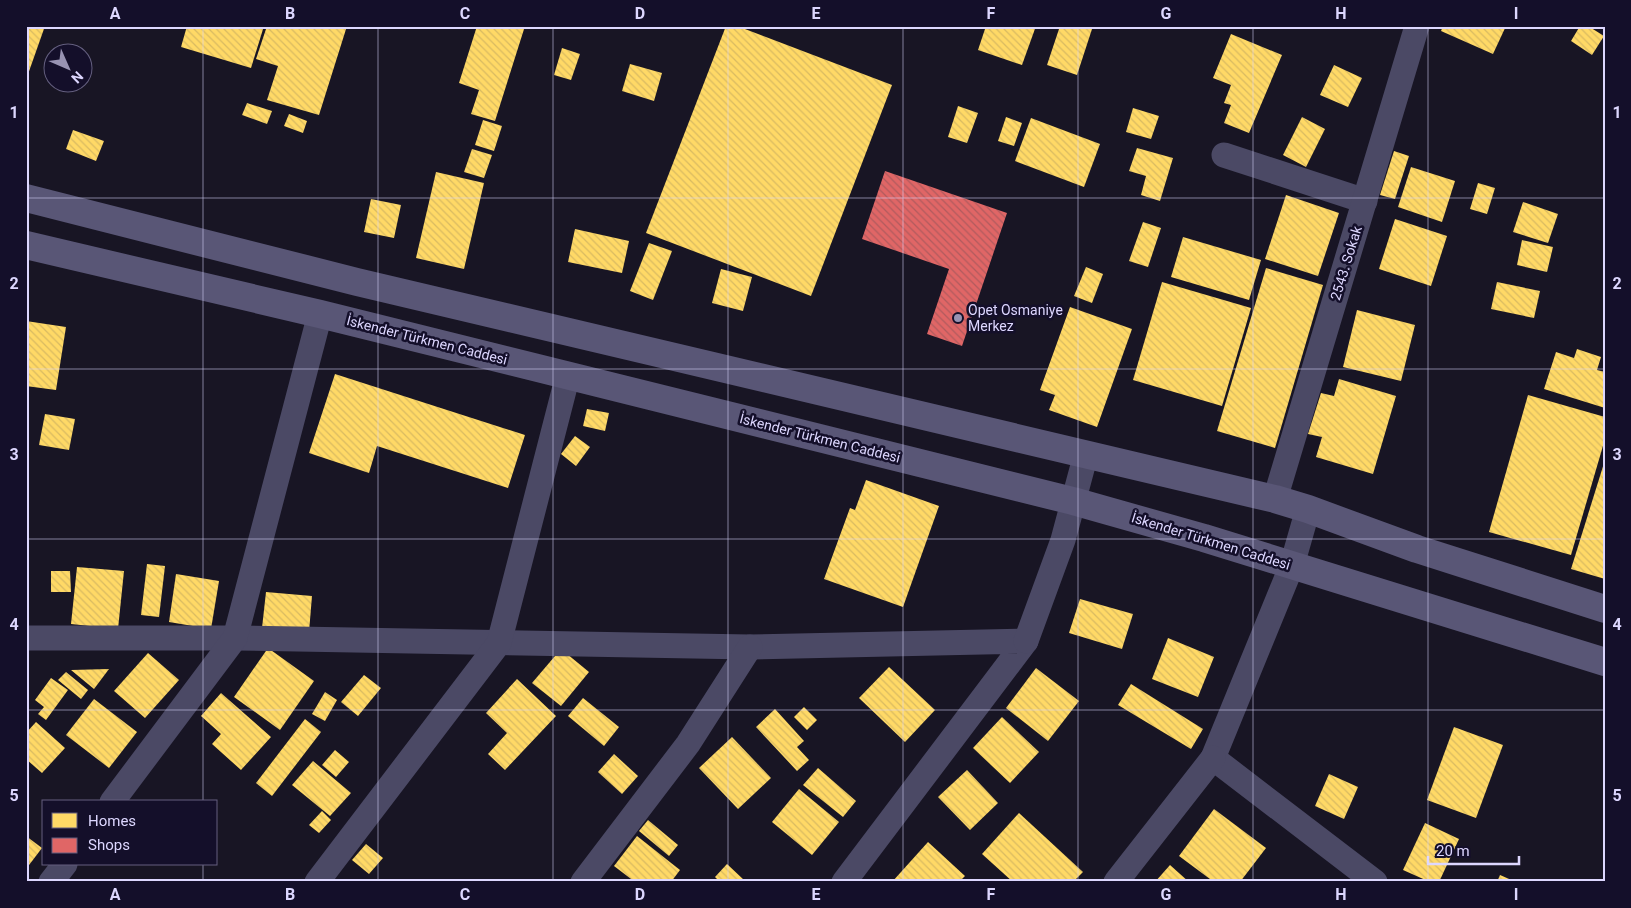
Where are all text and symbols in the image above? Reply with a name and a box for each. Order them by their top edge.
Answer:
text: A [110,4,121,23]
text: B [285,4,295,23]
text: C [460,4,470,23]
text: D [635,4,645,23]
text: E [812,4,821,23]
text: F [987,4,996,23]
text: G [1161,4,1172,23]
text: H [1335,4,1347,23]
text: I [1514,4,1518,23]
north arrow [42,42,92,92]
text: N [68,68,86,86]
text: 1 [9,103,19,122]
text: 1 [1612,103,1622,122]
street label: 2543. Sokak [1327,223,1365,302]
text: 2 [9,274,19,293]
text: 2 [1612,274,1622,293]
place label: Opet Osmaniye Merkez [968,302,1063,334]
street label: İskender Türkmen Caddesi [345,312,509,368]
marker: Opet Osmaniye Merkez [952,312,964,324]
street label: İskender Türkmen Caddesi [738,410,902,466]
text: 3 [9,445,19,464]
text: 3 [1612,445,1622,464]
street label: İskender Türkmen Caddesi [1130,509,1292,573]
text: 4 [9,615,19,634]
text: 4 [1612,615,1622,634]
text: 5 [9,786,19,805]
text: 5 [1612,786,1622,805]
legend [42,800,218,866]
text: Homes [88,812,136,830]
scale bar [1428,833,1520,865]
text: Shops [88,836,130,854]
text: 20 m [1436,842,1470,860]
text: A [110,885,121,904]
text: B [285,885,295,904]
text: C [460,885,470,904]
text: D [635,885,645,904]
text: E [812,885,821,904]
text: F [987,885,996,904]
text: G [1161,885,1172,904]
text: H [1335,885,1347,904]
text: I [1514,885,1518,904]

